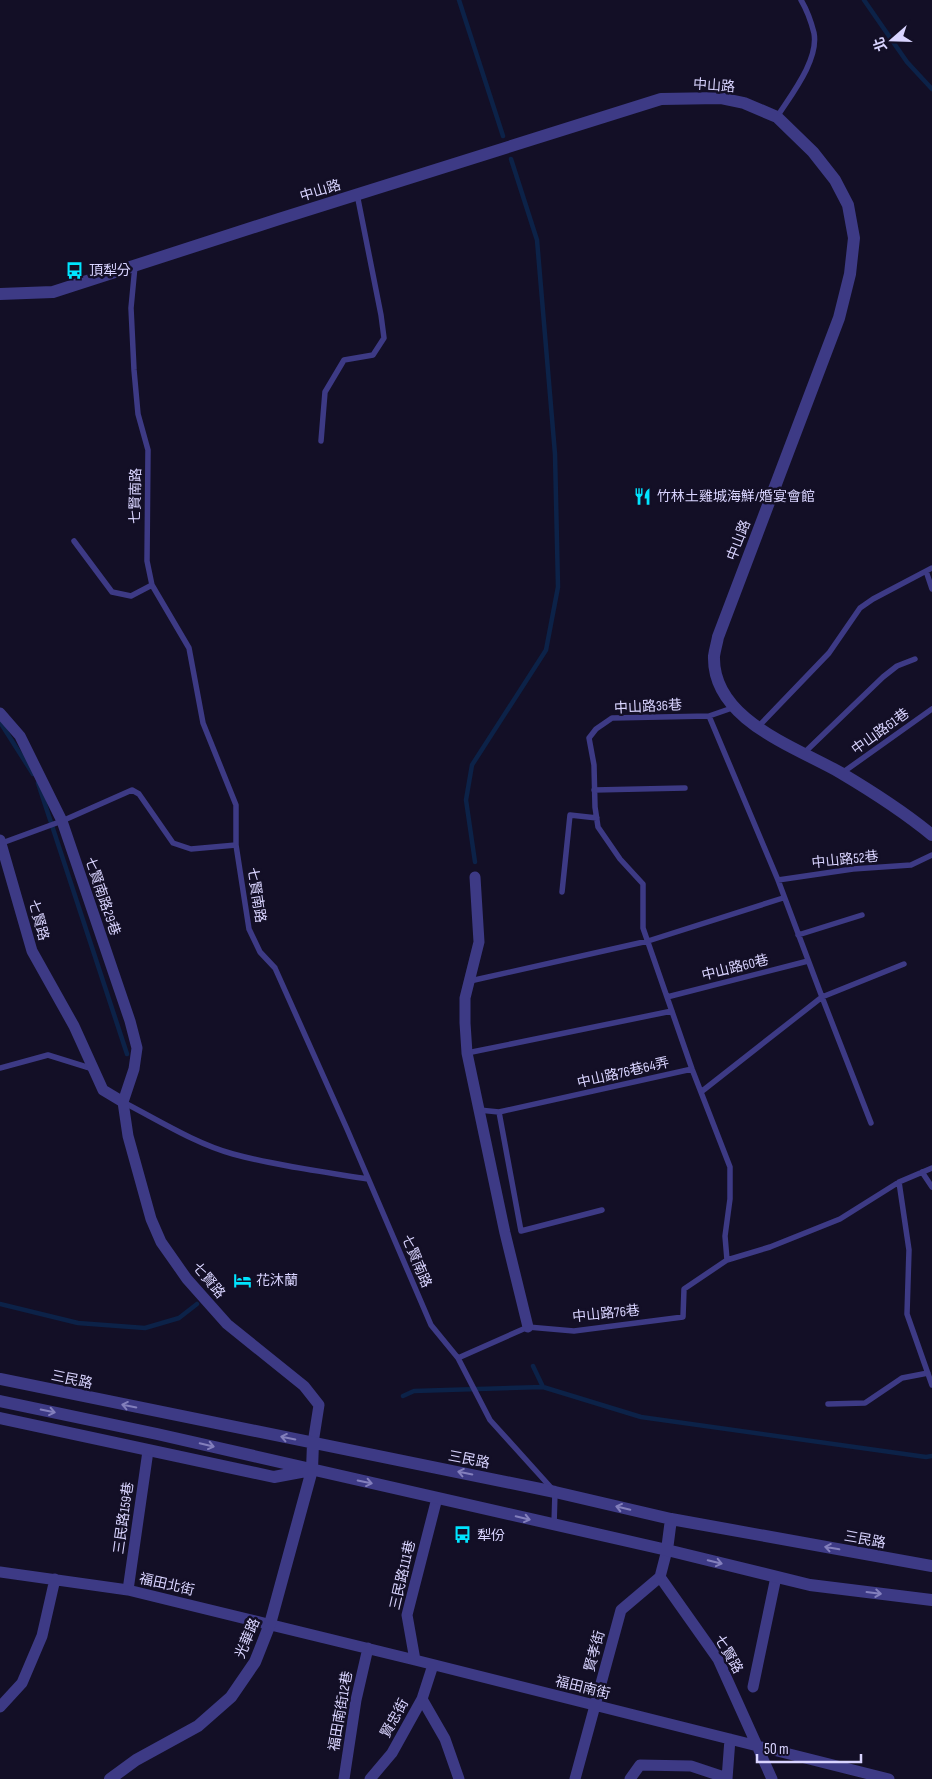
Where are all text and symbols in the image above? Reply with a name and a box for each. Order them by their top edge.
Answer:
north arrow [867,15,917,65]
text: 北 [870,35,891,54]
street label: 中山路 [692,76,736,95]
street label: 中山路 [298,176,343,205]
bus stop icon: 頂犁分 [65,260,85,280]
place label: 頂犁分 [89,262,131,279]
street label: 七賢南路 [127,468,144,524]
restaurant icon: 竹林土雞城海鮮/婚宴會館 [633,486,653,506]
place label: 竹林土雞城海鮮/婚宴會館 [657,488,815,505]
street label: 中山路 [723,518,754,563]
street label: 中山路36巷 [614,696,682,717]
street label: 中山路61巷 [848,705,912,758]
street label: 中山路52巷 [811,848,879,871]
street label: 七賢南路29巷 [81,855,124,938]
street label: 七賢南路 [244,866,269,924]
street label: 七賢路 [25,898,52,943]
street label: 中山路60巷 [700,951,770,984]
street label: 中山路76巷64弄 [575,1054,671,1091]
street label: 七賢南路 [398,1232,435,1290]
street label: 七賢路 [189,1259,229,1302]
hotel icon: 花沐蘭 [232,1270,252,1290]
place label: 花沐蘭 [256,1272,298,1289]
street label: 中山路76巷 [571,1302,641,1325]
street label: 三民路 [50,1367,94,1392]
one-way arrow [121,1401,137,1410]
one-way arrow [39,1407,55,1416]
one-way arrow [281,1432,297,1442]
one-way arrow [198,1441,214,1450]
street label: 三民路 [447,1447,491,1472]
one-way arrow [457,1468,473,1478]
one-way arrow [356,1478,372,1487]
street label: 三民路159巷 [110,1481,137,1555]
one-way arrow [616,1503,632,1512]
one-way arrow [515,1514,531,1523]
bus stop icon: 犁份 [453,1525,473,1545]
place label: 犁份 [477,1527,505,1544]
street label: 三民路 [843,1527,887,1552]
street label: 三民路111巷 [386,1539,419,1611]
one-way arrow [825,1543,841,1553]
one-way arrow [706,1558,722,1567]
street label: 福田北街 [138,1570,196,1599]
one-way arrow [866,1588,882,1598]
street label: 光華路 [231,1616,263,1661]
street label: 賢孝街 [581,1629,608,1674]
street label: 七賢路 [711,1632,746,1677]
street label: 福田南街12巷 [325,1670,356,1752]
street label: 福田南街 [554,1672,612,1703]
street label: 賢忠街 [377,1696,412,1741]
scale bar [757,1732,861,1764]
text: 50 m [764,1740,789,1759]

